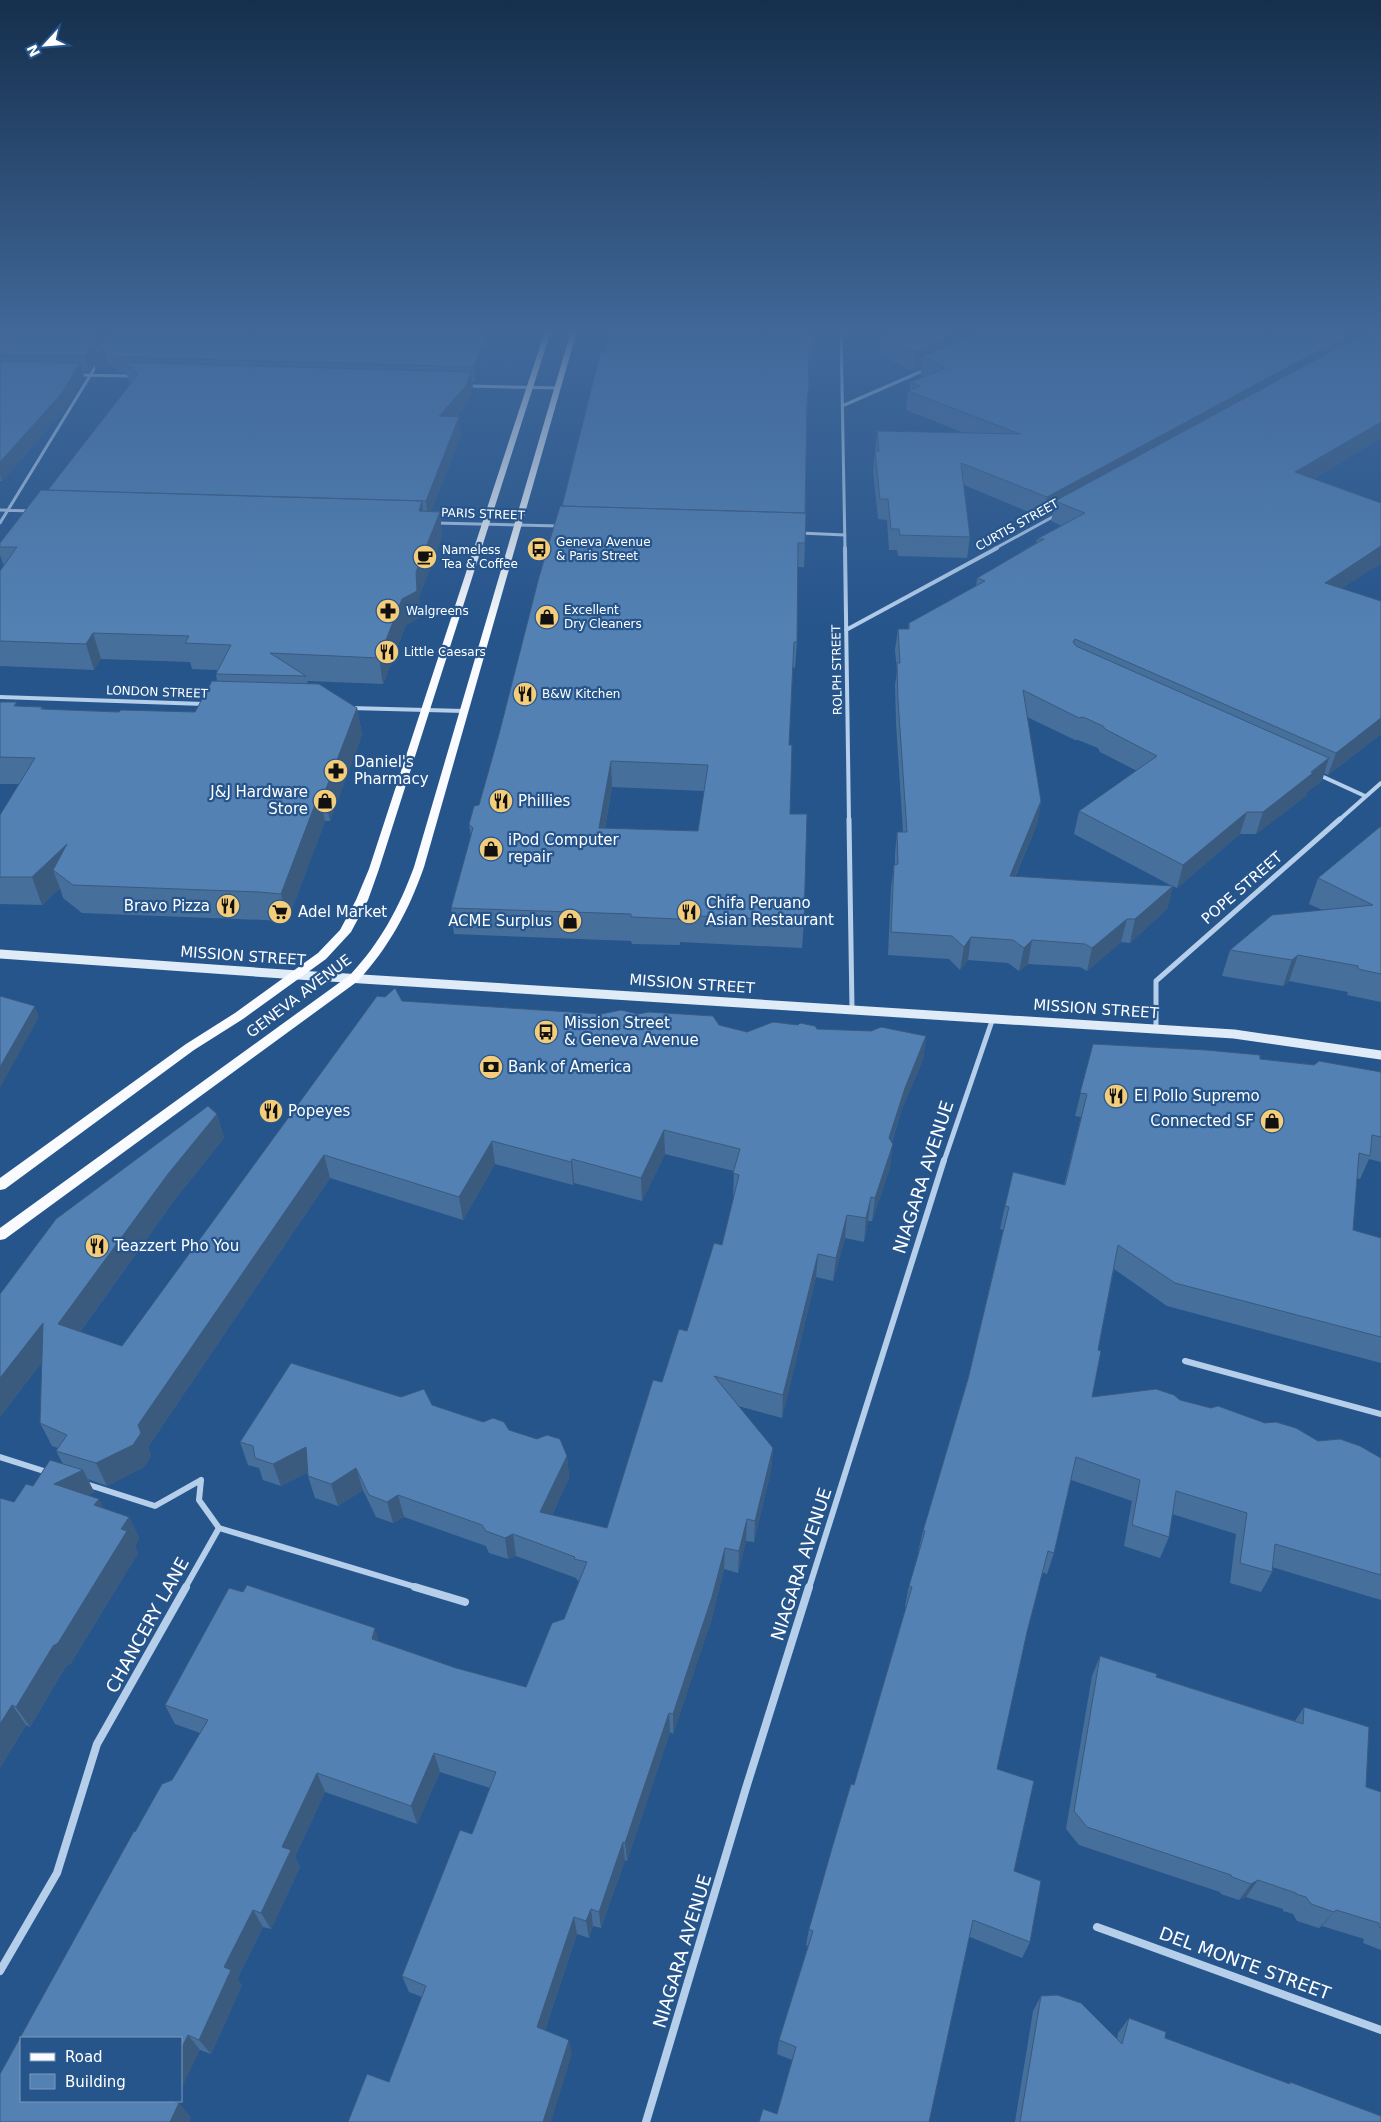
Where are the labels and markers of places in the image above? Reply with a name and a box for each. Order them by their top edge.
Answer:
place label: Geneva Avenue & Paris Street [556,535,651,563]
bus stop icon: Geneva Avenue & Paris Street [526,536,552,562]
place label: Nameless Tea & Coffee [441,543,518,571]
cafe icon: Nameless Tea & Coffee [412,544,438,570]
pharmacy icon: Walgreens [375,598,401,624]
place label: Excellent Dry Cleaners [564,603,642,631]
place label: Walgreens [406,604,469,618]
shop icon: Excellent Dry Cleaners [534,604,560,630]
restaurant icon: Little Caesars [374,639,400,665]
place label: Little Caesars [404,645,486,659]
restaurant icon: B&W Kitchen [512,681,538,707]
place label: B&W Kitchen [542,687,620,701]
place label: Daniel's Pharmacy [354,753,429,788]
pharmacy icon: Daniel's Pharmacy [323,758,349,784]
place label: J&J Hardware Store [209,783,308,818]
shop icon: J&J Hardware Store [312,788,338,814]
restaurant icon: Phillies [488,788,514,814]
place label: Phillies [518,792,570,810]
place label: iPod Computer repair [508,831,620,866]
shop icon: iPod Computer repair [478,836,504,862]
restaurant icon: Bravo Pizza [215,893,241,919]
place label: Chifa Peruano Asian Restaurant [706,894,834,929]
place label: Bravo Pizza [124,897,210,915]
supermarket icon: Adel Market [267,899,293,925]
restaurant icon: Chifa Peruano Asian Restaurant [676,899,702,925]
place label: Adel Market [298,903,387,921]
shop icon: ACME Surplus [557,908,583,934]
place label: ACME Surplus [448,912,552,930]
place label: Mission Street & Geneva Avenue [564,1014,699,1049]
bus stop icon: Mission Street & Geneva Avenue [533,1019,559,1045]
bank icon: Bank of America [478,1054,504,1080]
place label: Bank of America [508,1058,632,1076]
restaurant icon: El Pollo Supremo [1103,1083,1129,1109]
place label: El Pollo Supremo [1134,1087,1260,1105]
restaurant icon: Popeyes [258,1098,284,1124]
place label: Popeyes [288,1102,351,1120]
shop icon: Connected SF [1259,1108,1285,1134]
place label: Connected SF [1150,1112,1254,1130]
restaurant icon: Teazzert Pho You [84,1233,110,1259]
place label: Teazzert Pho You [113,1237,239,1255]

